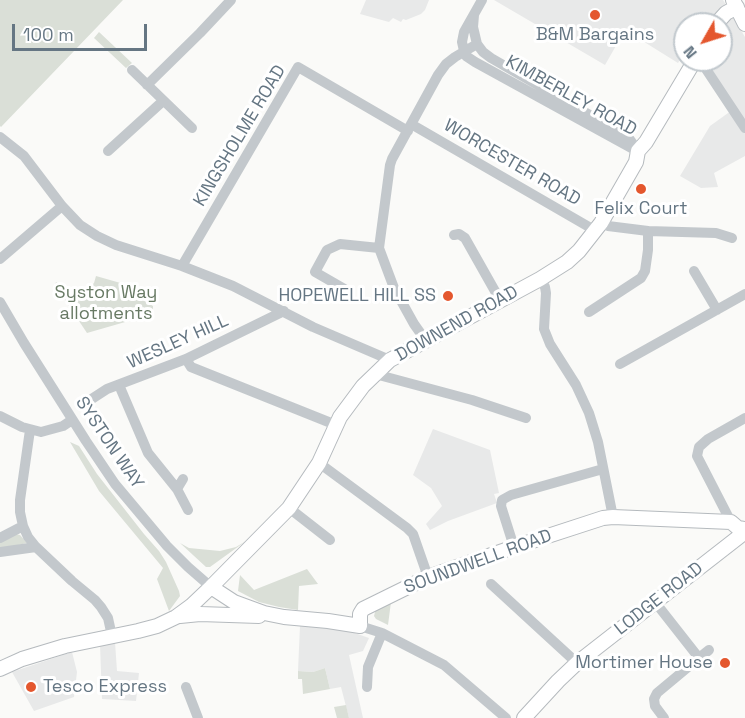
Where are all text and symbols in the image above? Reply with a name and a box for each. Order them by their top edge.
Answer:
marker: B&M Bargains [588,8,602,22]
scale bar [15,12,150,50]
north arrow [673,12,733,72]
text: 100 m [23,23,74,46]
place label: B&M Bargains [536,24,654,46]
text: N [679,42,702,63]
street label: KIMBERLEY ROAD [502,51,640,141]
street label: KINGSHOLME ROAD [189,62,291,210]
street label: WORCESTER ROAD [440,115,584,211]
marker: Felix Court [634,182,648,196]
place label: Felix Court [594,198,688,220]
street label: DOWNEND ROAD [392,281,522,367]
park label: Syston Way allotments [55,282,157,324]
place label: HOPEWELL HILL SS [278,285,436,307]
marker: HOPEWELL HILL SS [441,289,455,303]
street label: WESLEY HILL [124,310,232,374]
street label: SYSTON WAY [70,393,148,493]
street label: SOUNDWELL ROAD [401,525,555,599]
street label: LODGE ROAD [611,558,707,640]
place label: Mortimer House [575,652,713,674]
marker: Mortimer House [718,656,732,670]
place label: Tesco Express [43,676,167,698]
marker: Tesco Express [24,680,38,694]

